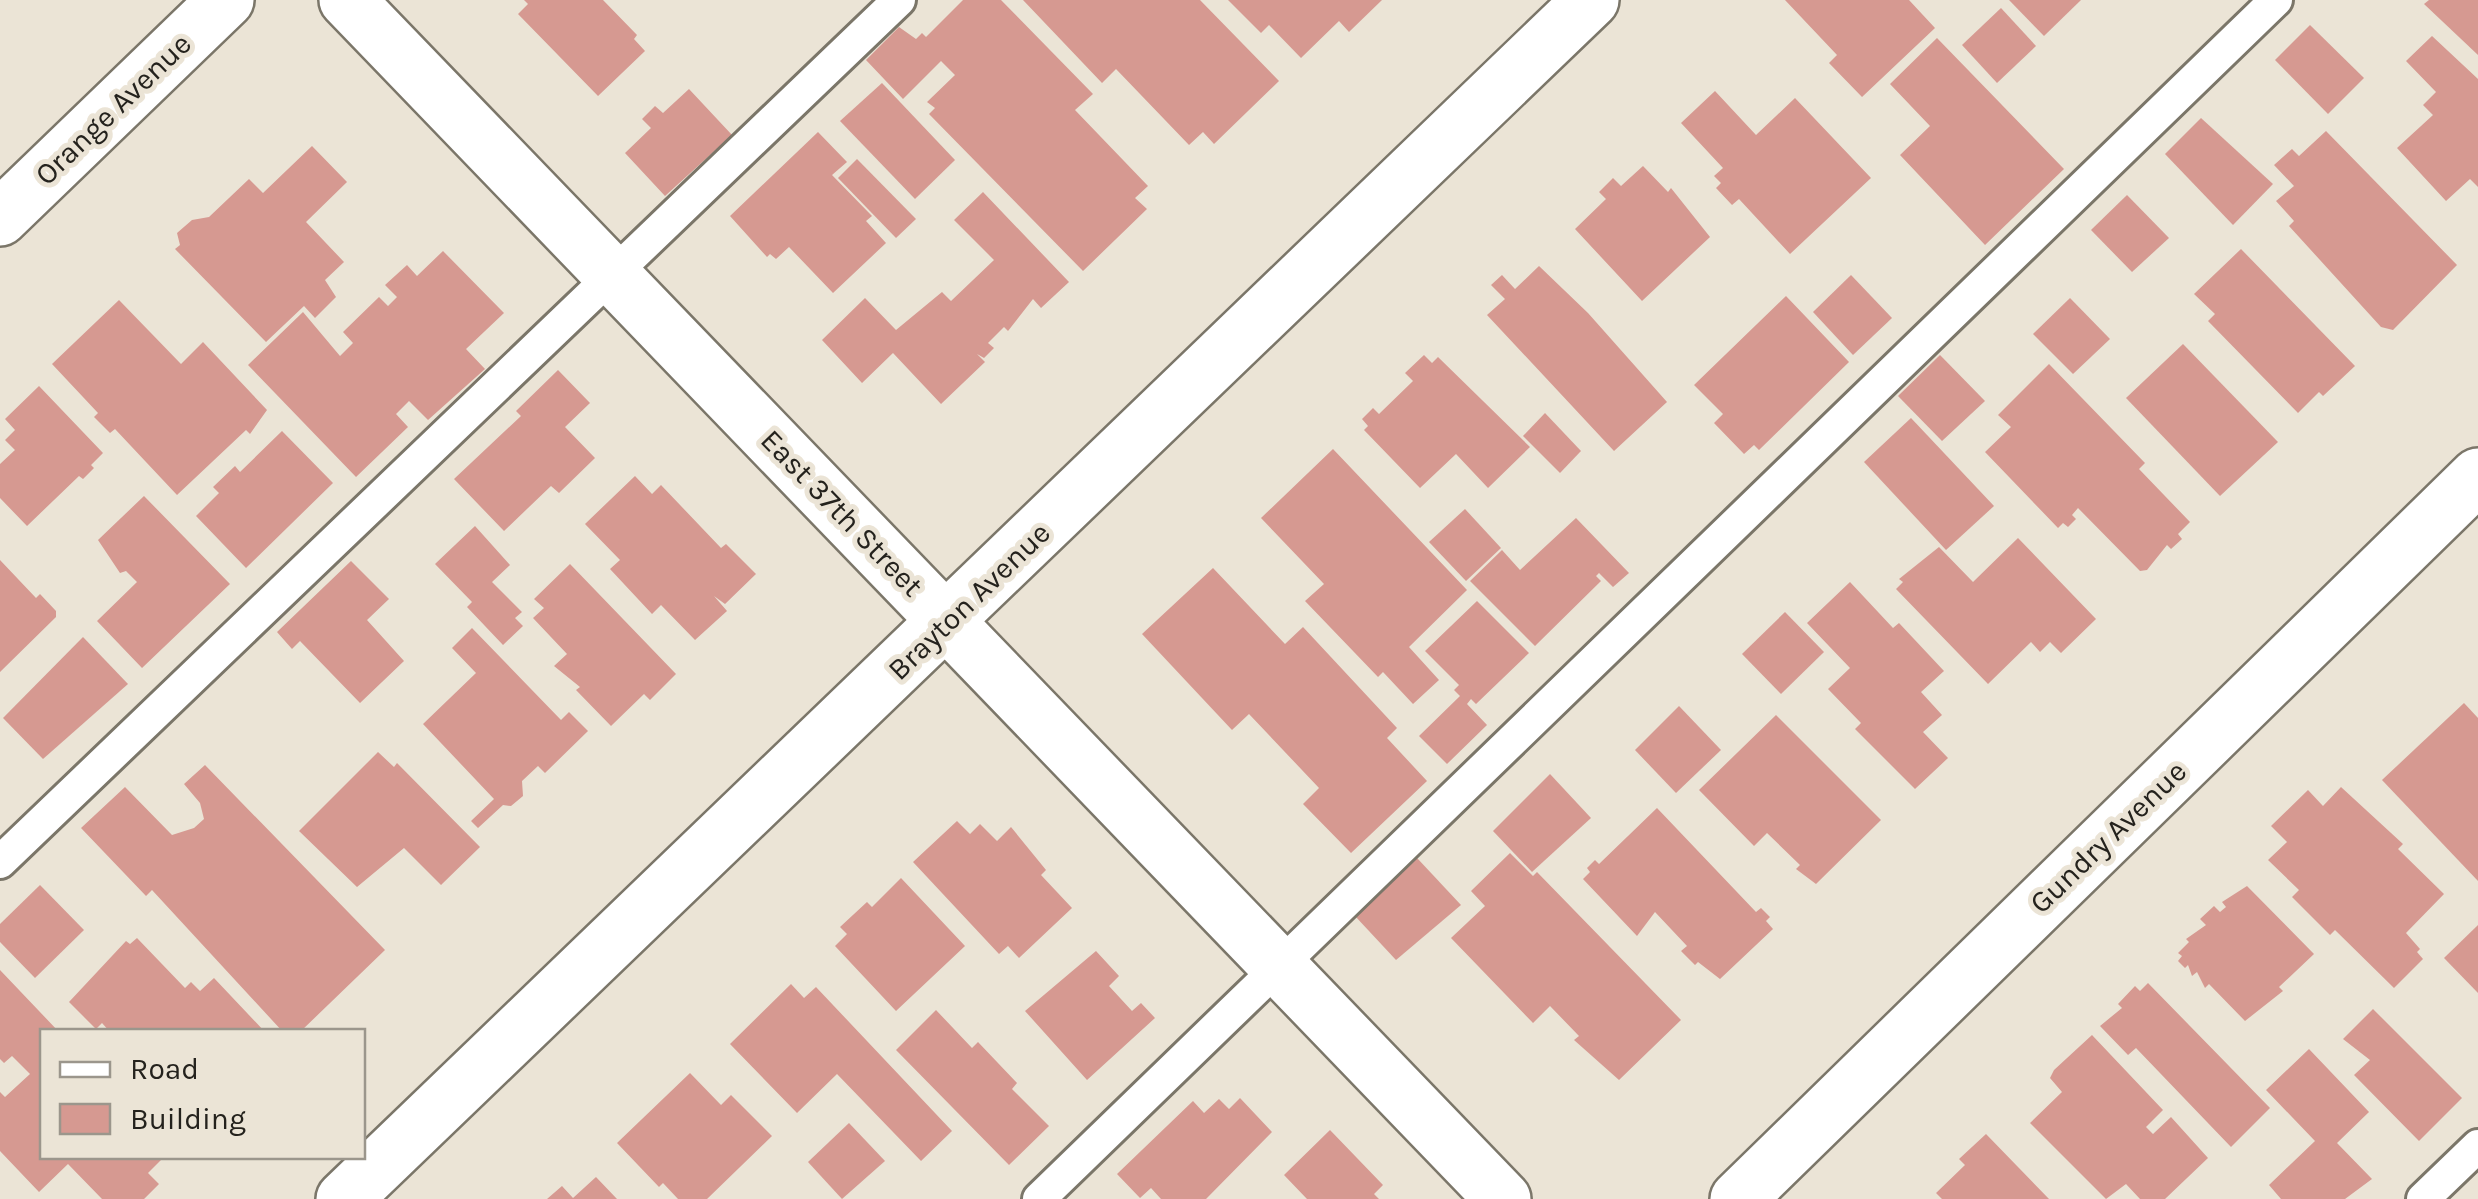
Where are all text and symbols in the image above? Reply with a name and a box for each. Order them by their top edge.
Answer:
street label: Orange Avenue [27,26,199,192]
street label: East 37th Street [753,422,931,604]
street label: Brayton Avenue [880,515,1058,687]
street label: Gundry Avenue [2022,753,2194,921]
legend [40,1029,365,1159]
text: Road [130,1051,199,1087]
text: Building [130,1101,246,1137]

